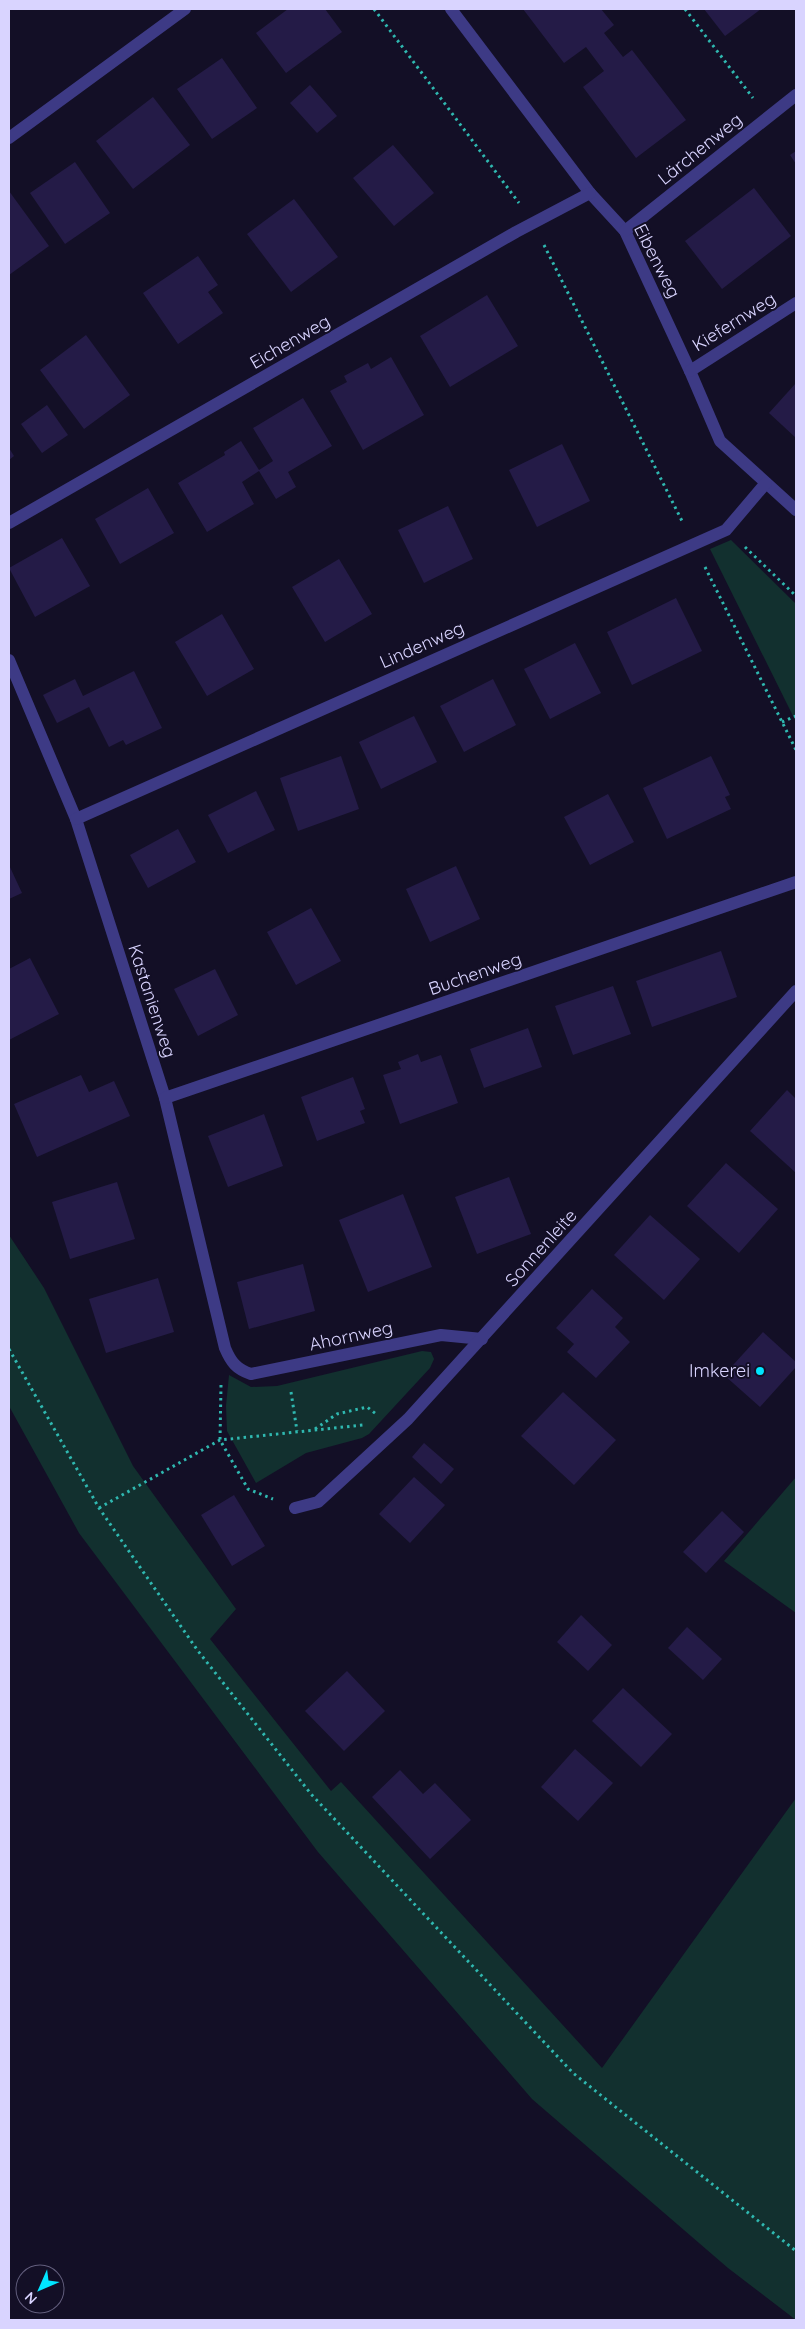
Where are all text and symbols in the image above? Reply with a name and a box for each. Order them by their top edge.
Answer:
street label: Lärchenweg [653,108,747,190]
street label: Eibenweg [629,220,686,302]
street label: Kiefernweg [688,287,780,356]
street label: Eichenweg [245,309,334,374]
street label: Lindenweg [376,616,468,673]
street label: Kastanienweg [123,941,182,1061]
street label: Buchenweg [425,947,524,1000]
street label: Sonnenleite [500,1204,581,1291]
street label: Ahornweg [307,1315,395,1356]
place label: Imkerei [689,1359,750,1382]
marker: Imkerei [754,1365,766,1377]
north arrow [15,2264,65,2314]
text: N [21,2288,41,2308]

